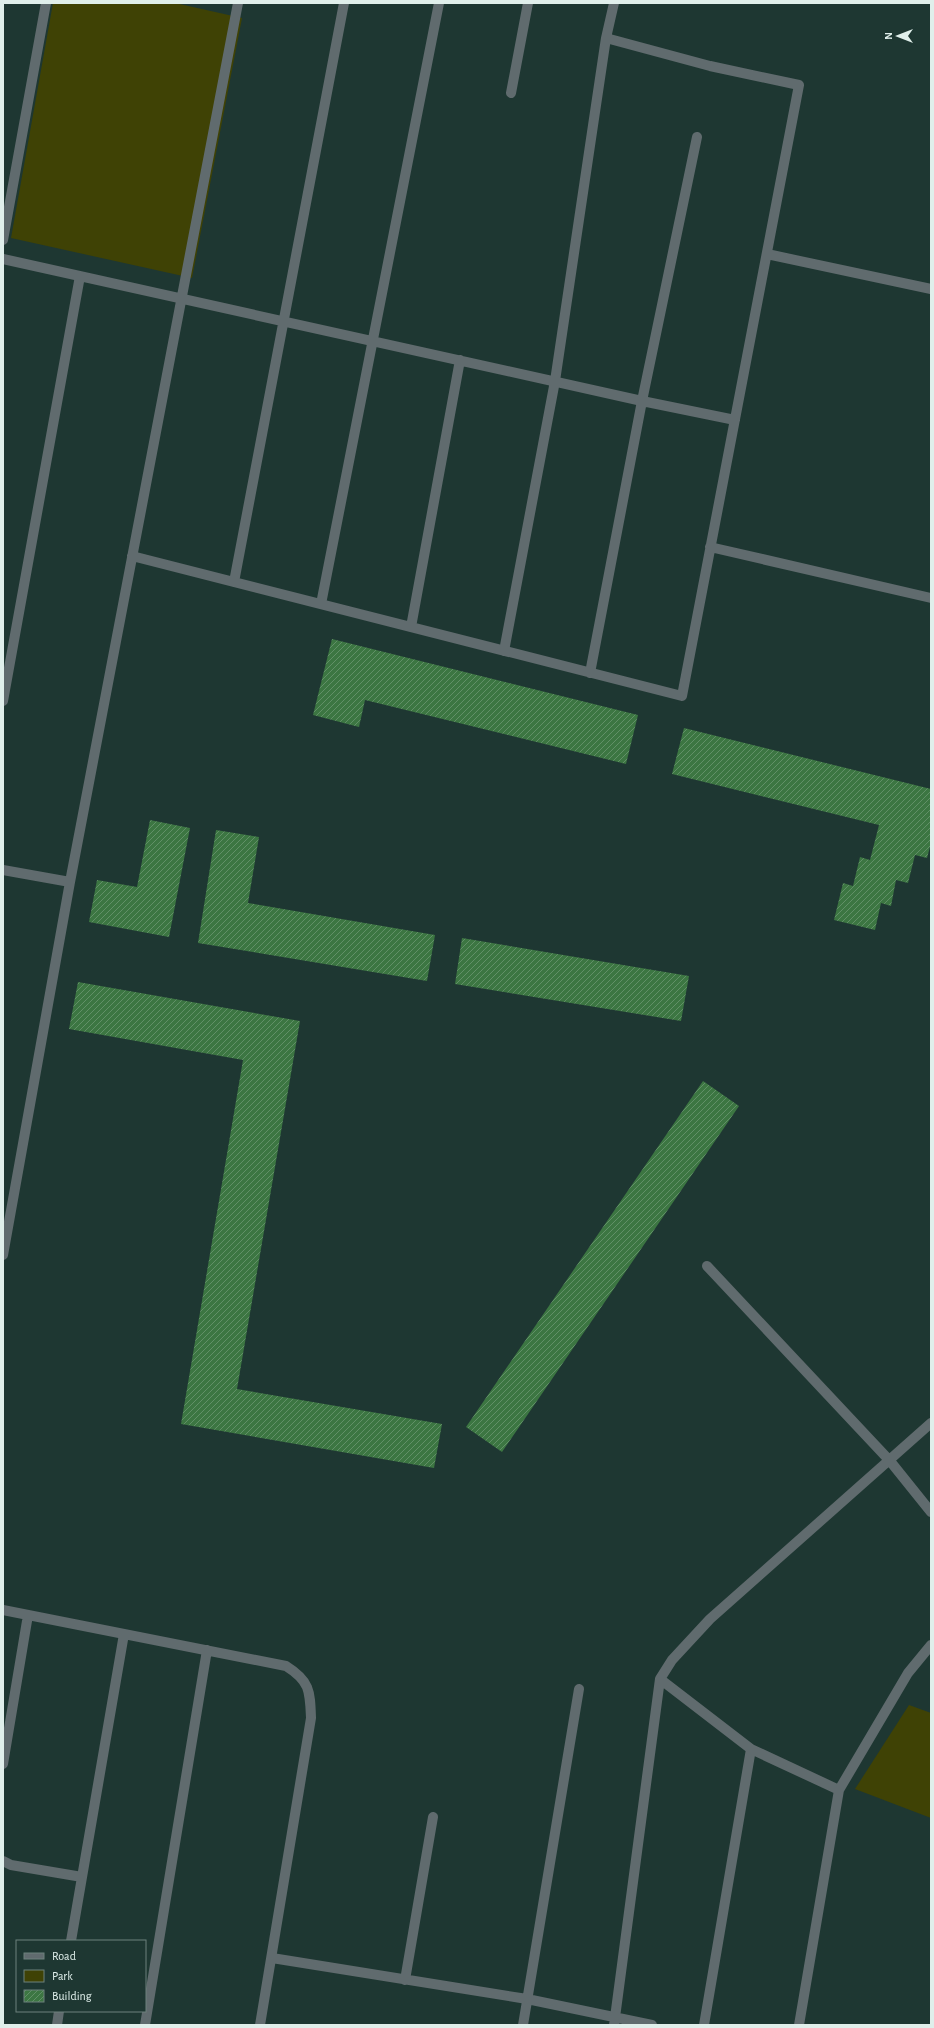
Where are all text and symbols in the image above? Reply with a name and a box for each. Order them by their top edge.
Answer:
north arrow [878,16,918,56]
text: N [883,32,894,40]
legend [16,1940,146,2012]
text: Road [52,1950,76,1962]
text: Park [52,1970,73,1982]
text: Building [52,1990,92,2002]

